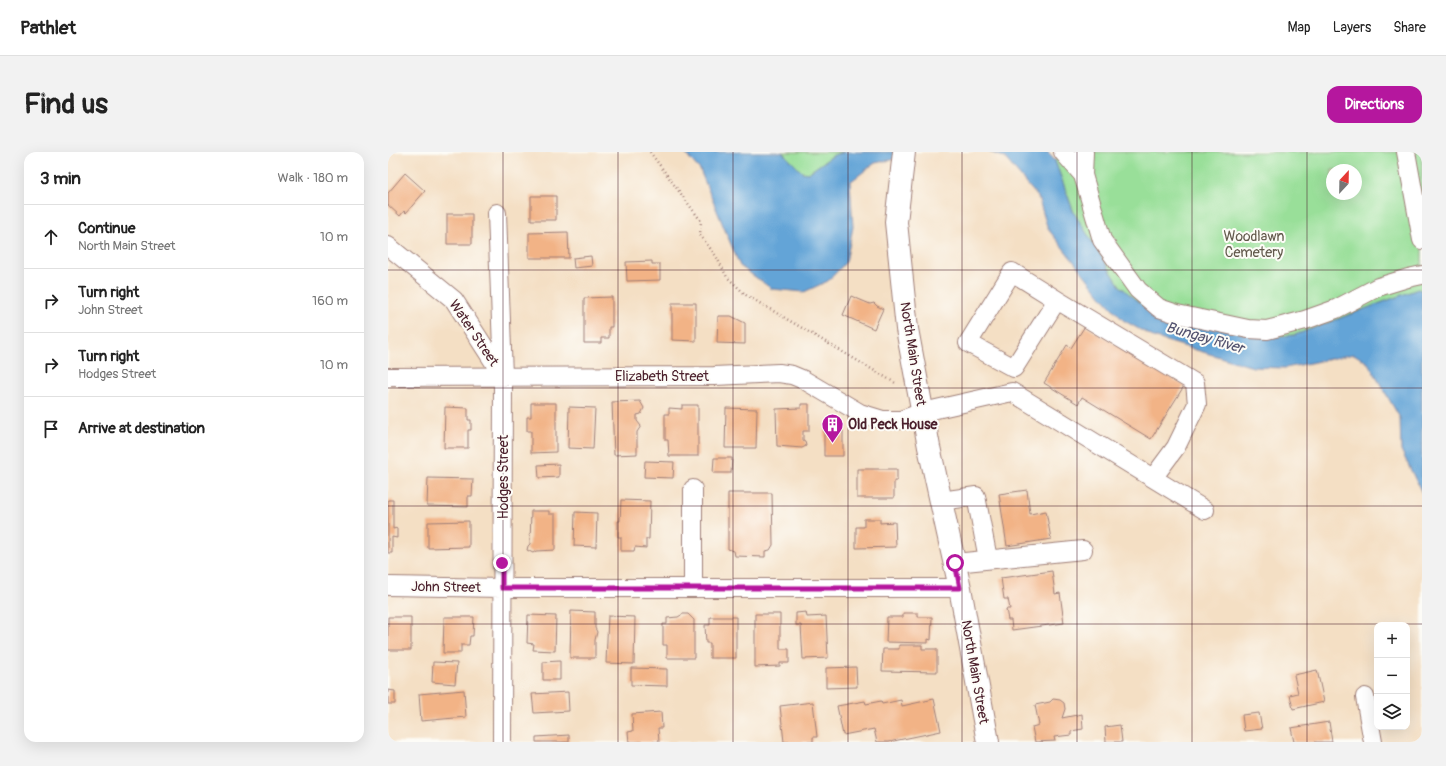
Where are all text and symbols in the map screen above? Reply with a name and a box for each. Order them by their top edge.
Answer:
text: Pathlet [20,16,76,40]
text: Map [1288,19,1311,36]
text: Layers [1333,19,1371,36]
text: Share [1393,19,1426,36]
button: Directions [1327,86,1422,123]
text: Find us [24,87,108,122]
north arrow [1326,164,1362,200]
text: 3 min [40,168,81,189]
text: Walk · 180 m [278,170,348,186]
text: Continue [78,219,136,238]
icon: ahead [40,226,62,248]
park label: Woodlawn Cemetery [1223,228,1285,261]
text: 10 m [320,229,348,245]
text: North Main Street [78,238,176,254]
text: Turn right [78,283,139,302]
icon: right [40,290,62,312]
text: 160 m [312,293,348,309]
street label: Water Street [446,296,503,370]
street label: North Main Street [896,301,930,408]
text: John Street [78,302,143,318]
water label: Bungay River [1164,318,1248,359]
text: Turn right [78,347,139,366]
icon: right [40,354,62,376]
text: 10 m [320,357,348,373]
text: Hodges Street [78,366,156,382]
street label: Elizabeth Street [615,368,709,385]
building icon: Old Peck House [820,411,846,444]
place label: Old Peck House [848,416,938,433]
icon: arrive [40,418,62,440]
text: Arrive at destination [78,419,205,438]
street label: Hodges Street [495,434,512,519]
route end [493,554,511,572]
route start [946,554,964,572]
street label: John Street [411,578,481,596]
street label: North Main Street [958,619,993,726]
map controls [1374,622,1410,730]
button: + [1374,622,1410,658]
button: − [1374,658,1410,694]
button: layers [1374,694,1410,730]

